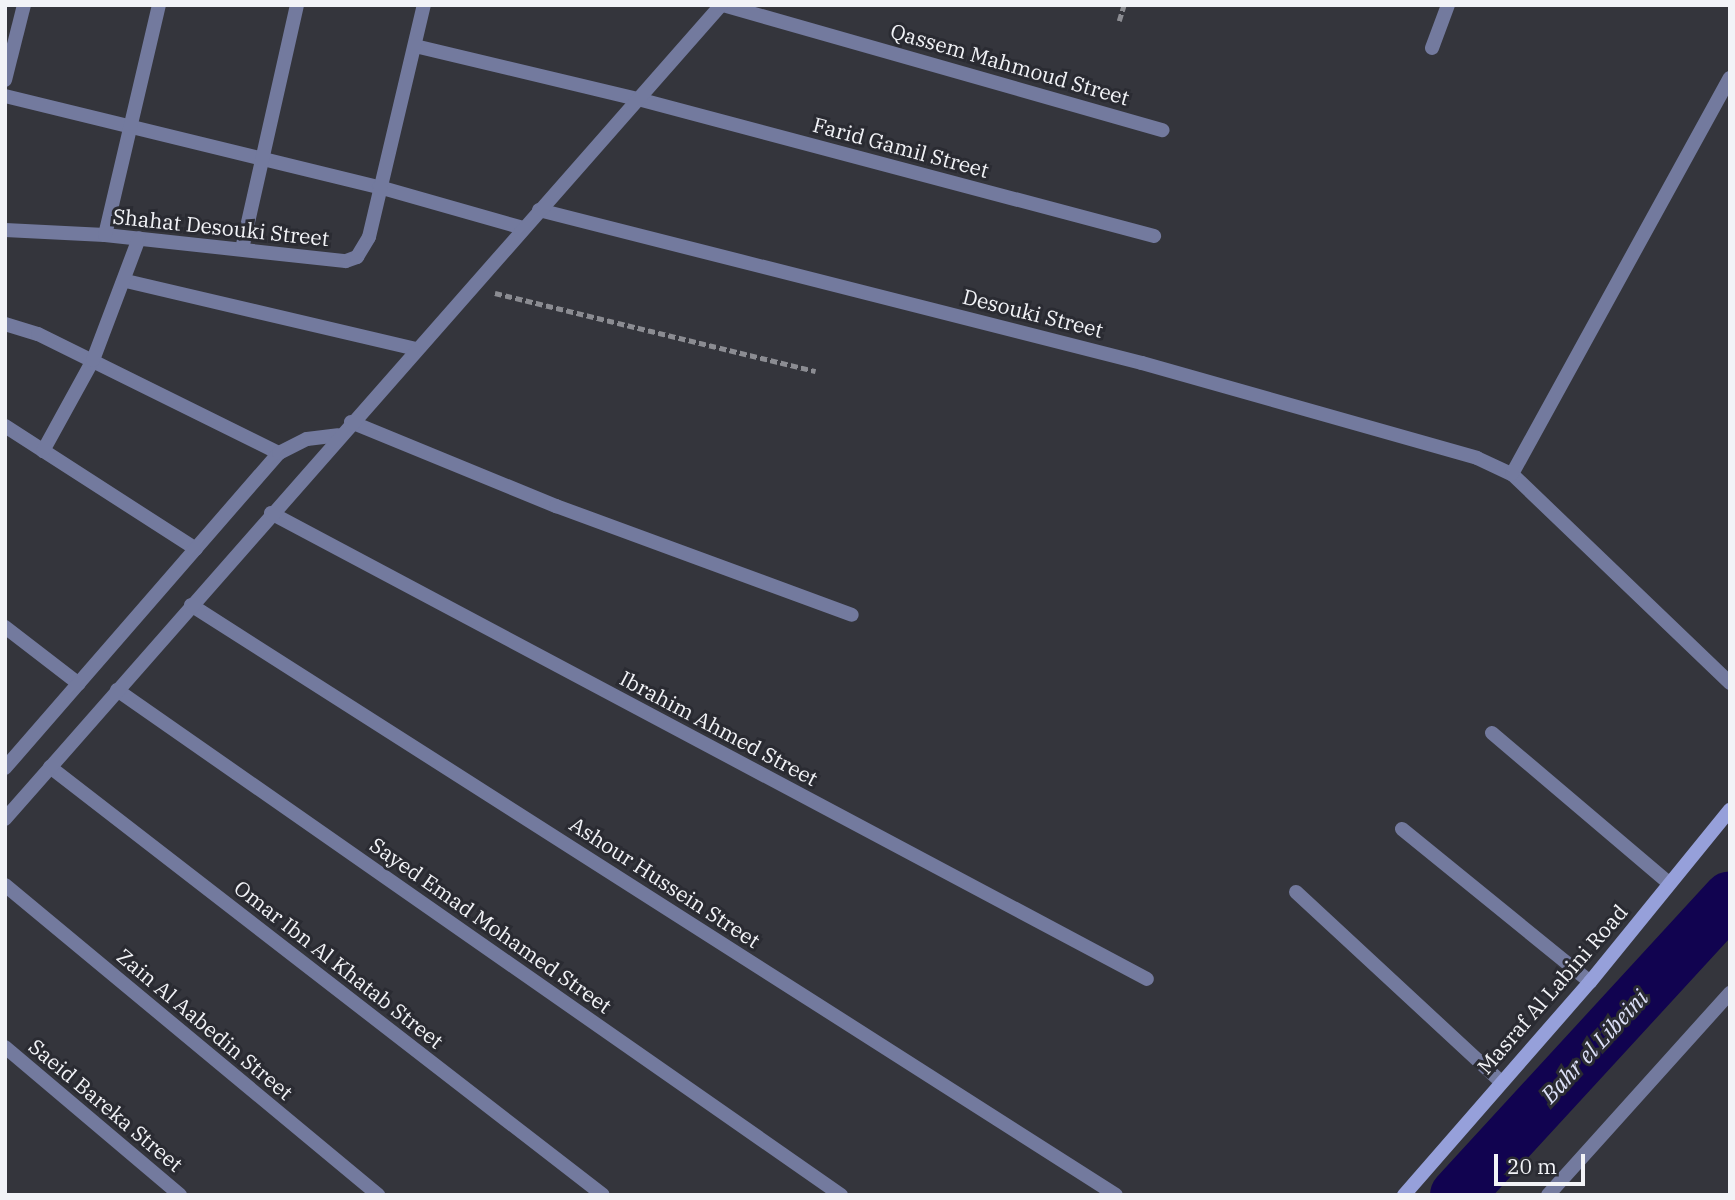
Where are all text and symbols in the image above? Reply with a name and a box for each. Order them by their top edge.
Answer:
street label: Qassem Mahmoud Street [888,18,1132,110]
street label: Farid Gamil Street [810,111,992,183]
street label: Shahat Desouki Street [112,203,330,251]
street label: Desouki Street [960,283,1106,343]
street label: Ibrahim Ahmed Street [616,665,822,791]
street label: Ashour Hussein Street [565,811,765,953]
street label: Sayed Emad Mohamed Street [365,832,617,1018]
street label: Omar Ibn Al Khatab Street [229,875,449,1053]
street label: Masraf Al Labini Road [1472,899,1632,1079]
street label: Zain Al Aabedin Street [112,943,298,1105]
water label: Bahr el Libeini [1535,984,1653,1108]
street label: Saeid Bareka Street [24,1033,188,1177]
scale bar [1497,1140,1588,1184]
text: 20 m [1507,1152,1557,1180]

